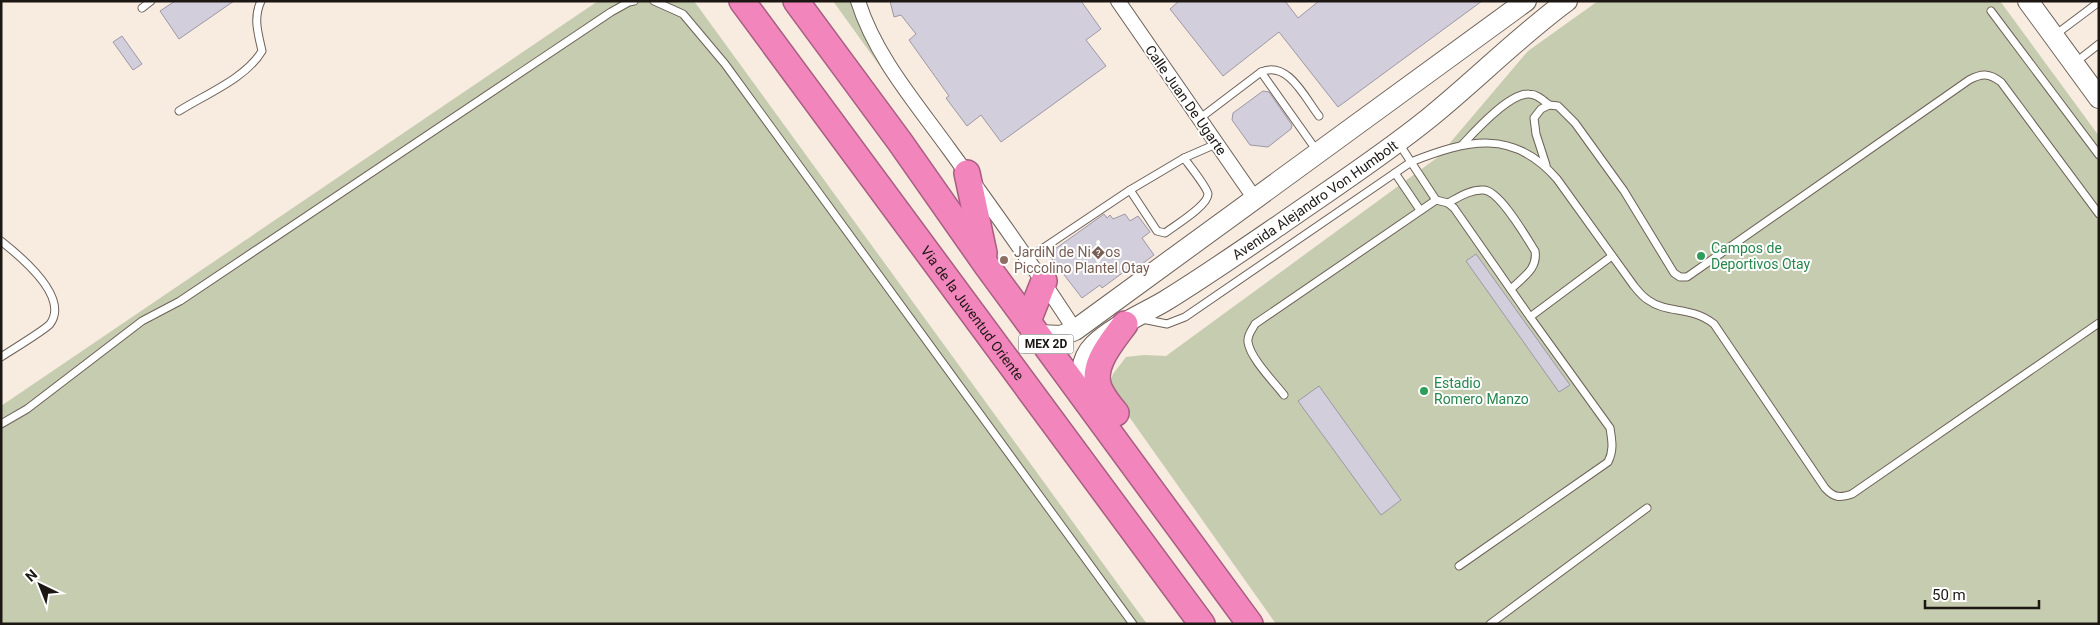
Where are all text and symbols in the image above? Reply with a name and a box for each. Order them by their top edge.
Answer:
street label: Calle Juan De Ugarte [1142,42,1230,158]
street label: Avenida Alejandro Von Humbolt [1229,137,1401,263]
place label: Campos de Deportivos Otay [1711,240,1811,272]
place label: JardiN de Ni�os Piccolino Plantel Otay [1014,242,1150,276]
street label: Via de la Juventud Oriente [918,243,1027,383]
marker: Campos de Deportivos Otay [1695,250,1707,262]
marker: JardiN de Ni�os Piccolino Plantel Otay [998,254,1010,266]
road number: MEX 2D [1018,334,1074,354]
place label: Estadio Romero Manzo [1434,375,1529,407]
marker: Estadio Romero Manzo [1418,385,1430,397]
north arrow [15,560,65,610]
text: N [22,566,40,585]
scale bar [1925,578,2039,610]
text: 50 m [1932,586,1966,604]

